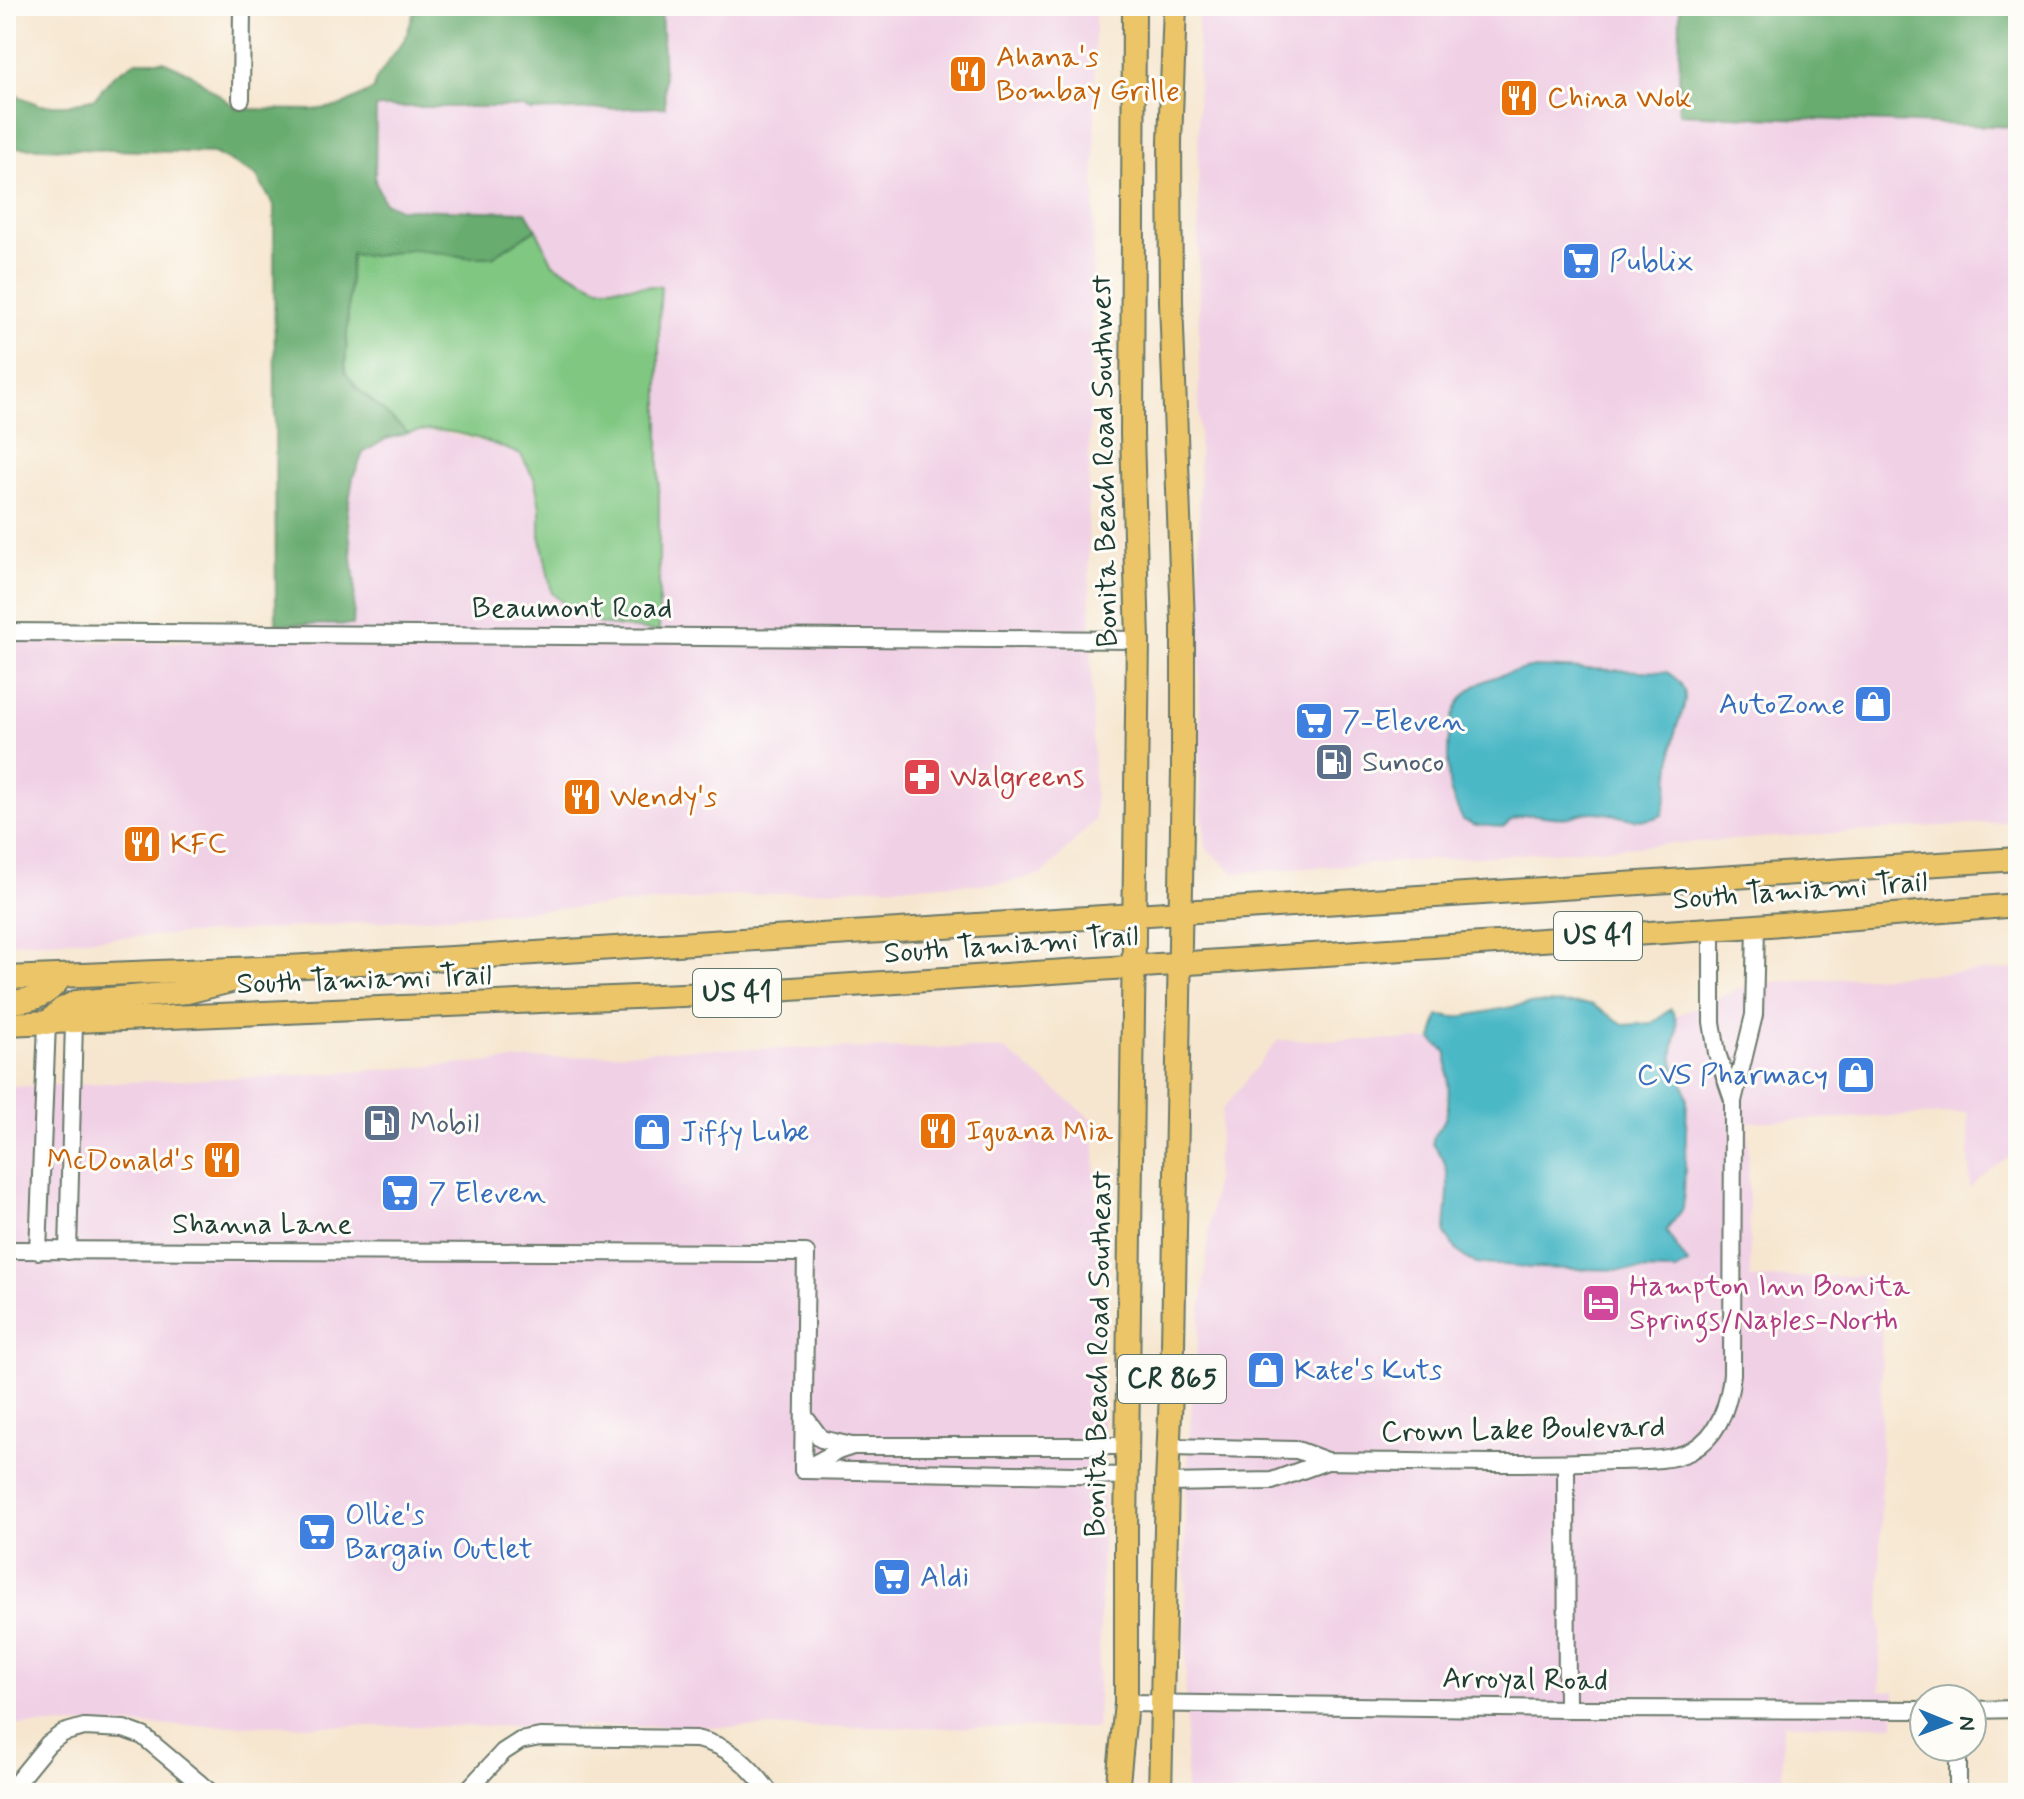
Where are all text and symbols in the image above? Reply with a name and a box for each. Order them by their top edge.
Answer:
place label: Ahana's Bombay Grille [996,38,1180,111]
restaurant icon: Ahana's Bombay Grille [947,53,989,95]
restaurant icon: China Wok [1498,77,1540,119]
place label: China Wok [1547,79,1692,118]
supermarket icon: Publix [1560,240,1602,282]
place label: Publix [1609,242,1693,281]
street label: Bonita Beach Road Southwest [1082,274,1128,648]
street label: Beaumont Road [472,589,672,628]
shop icon: AutoZone [1852,683,1894,725]
place label: AutoZone [1719,685,1845,724]
supermarket icon: 7-Eleven [1293,700,1335,742]
place label: 7-Eleven [1342,702,1466,741]
fuel station icon: Sunoco [1313,741,1355,783]
place label: Sunoco [1362,743,1444,782]
pharmacy icon: Walgreens [901,756,943,798]
place label: Walgreens [950,758,1084,799]
restaurant icon: Wendy's [561,776,603,818]
place label: Wendy's [610,778,717,817]
restaurant icon: KFC [121,823,163,865]
place label: KFC [170,825,227,864]
street label: South Tamiami Trail [1671,863,1929,919]
road number: US 41 [1554,912,1642,960]
street label: South Tamiami Trail [882,917,1140,973]
street label: South Tamiami Trail [236,956,492,1004]
road number: US 41 [693,969,781,1017]
shop icon: CVS Pharmacy [1835,1054,1877,1096]
place label: CVS Pharmacy [1637,1056,1828,1095]
fuel station icon: Mobil [361,1102,403,1144]
place label: Mobil [410,1104,479,1143]
restaurant icon: Iguana Mia [917,1110,959,1152]
shop icon: Jiffy Lube [631,1111,673,1153]
place label: Iguana Mia [966,1112,1114,1151]
place label: Jiffy Lube [680,1113,809,1152]
restaurant icon: McDonald's [201,1139,243,1181]
place label: McDonald's [47,1141,194,1180]
street label: Bonita Beach Road Southeast [1076,1170,1122,1538]
supermarket icon: 7 Eleven [379,1172,421,1214]
place label: 7 Eleven [428,1174,546,1213]
street label: Shanna Lane [172,1205,352,1244]
place label: Hampton Inn Bonita Springs/Naples-North [1629,1267,1911,1343]
hotel icon: Hampton Inn Bonita Springs/Naples-North [1580,1282,1622,1324]
shop icon: Kate's Kuts [1245,1349,1287,1391]
place label: Kate's Kuts [1294,1351,1442,1390]
road number: CR 865 [1118,1355,1226,1403]
street label: Crown Lake Boulevard [1381,1408,1665,1452]
place label: Ollie's Bargain Outlet [345,1496,533,1571]
supermarket icon: Ollie's Bargain Outlet [296,1511,338,1553]
supermarket icon: Aldi [871,1556,913,1598]
place label: Aldi [920,1558,969,1597]
street label: Arroyal Road [1442,1659,1608,1701]
north arrow [1908,1683,1988,1763]
text: N [1952,1716,1980,1731]

